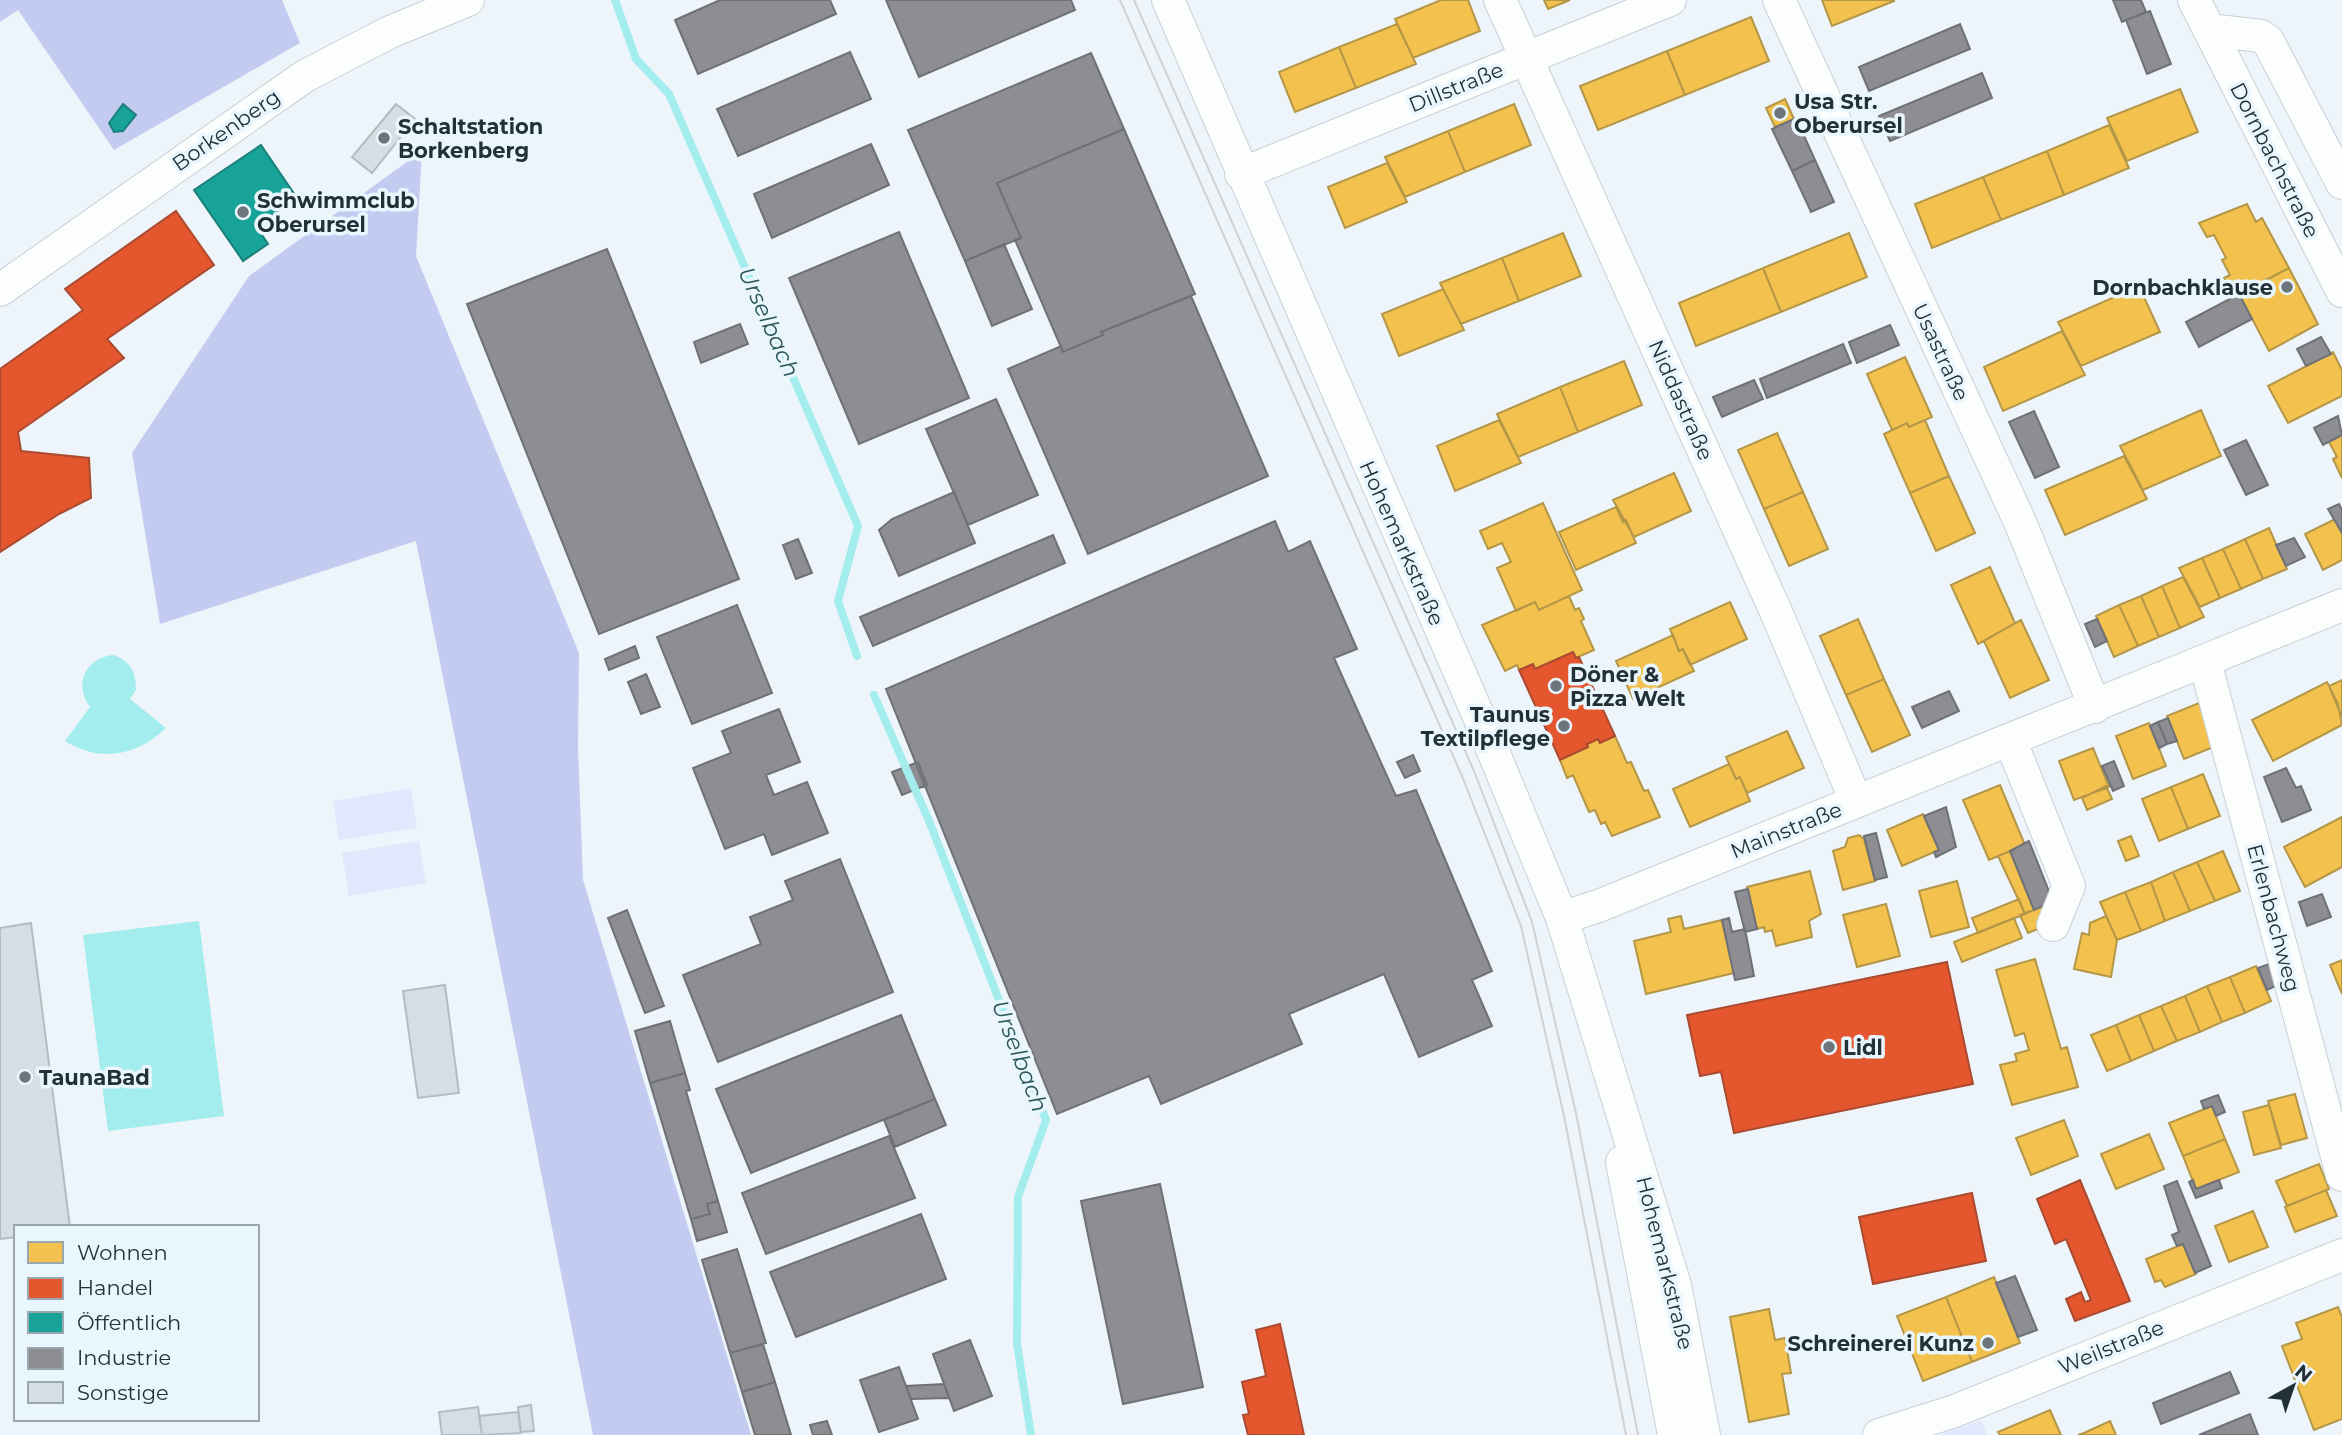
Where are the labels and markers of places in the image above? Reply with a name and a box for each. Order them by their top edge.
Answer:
place label: Usa Str. Oberursel [1794,89,1903,138]
marker: Usa Str. Oberursel [1772,105,1788,121]
place label: Schaltstation Borkenberg [398,114,543,163]
marker: Schaltstation Borkenberg [376,130,392,146]
place label: Schwimmclub Oberursel [257,188,415,237]
marker: Schwimmclub Oberursel [235,204,251,220]
place label: Dornbachklause [2092,275,2273,300]
marker: Dornbachklause [2279,279,2295,295]
place label: Döner & Pizza Welt [1570,662,1685,711]
marker: Döner & Pizza Welt [1548,678,1564,694]
place label: Taunus Textilpflege [1421,702,1550,751]
marker: Taunus Textilpflege [1556,718,1572,734]
place label: Lidl [1843,1035,1883,1060]
marker: Lidl [1821,1039,1837,1055]
place label: TaunaBad [39,1065,150,1090]
marker: TaunaBad [17,1069,33,1085]
place label: Schreinerei Kunz [1788,1331,1974,1356]
marker: Schreinerei Kunz [1980,1335,1996,1351]

